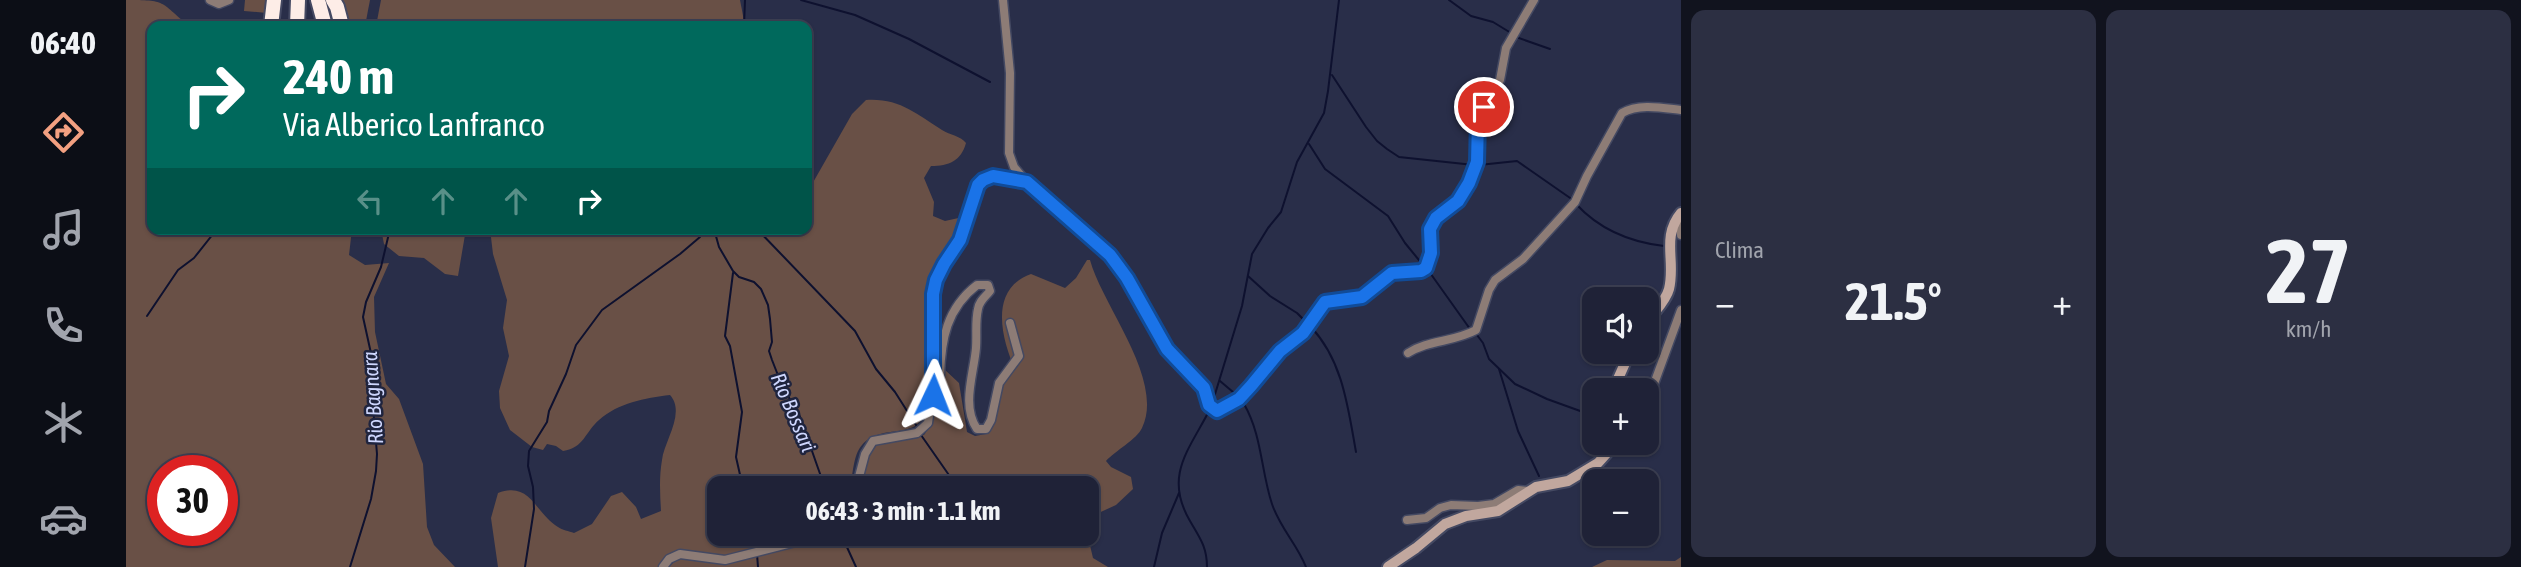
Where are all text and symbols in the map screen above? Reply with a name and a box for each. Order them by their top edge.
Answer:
text: 06:40 [30,24,96,61]
text: 240 m [283,48,394,104]
icon: right [168,49,259,140]
pin [1454,77,1514,137]
icon: arrive [1465,88,1503,126]
text: Via Alberico Lanfranco [283,106,545,143]
icon: directions [39,108,88,157]
icon: left [351,182,389,220]
icon: ahead [424,182,462,220]
icon: ahead [497,182,535,220]
icon: right [570,182,608,220]
icon: music [39,205,88,254]
text: 27 [2266,218,2351,322]
text: Clima [1715,237,1764,263]
text: 21.5° [1845,271,1942,331]
text: − [1715,280,1735,323]
text: + [2052,280,2072,323]
map controls [1582,287,1659,546]
button: sound [1582,287,1659,364]
icon: phone [39,301,88,350]
text: km/h [2286,316,2331,342]
water label: Rio Bagnara [357,351,387,445]
position arrow [896,358,970,432]
water label: Rio Bossari [767,369,821,455]
button: + [1582,378,1659,455]
icon: climate [39,398,88,447]
speed limit sign: 30 [147,455,238,546]
button: − [1582,469,1659,546]
icon: car [39,494,88,543]
text: 06:43 · 3 min · 1.1 km [806,496,1000,526]

